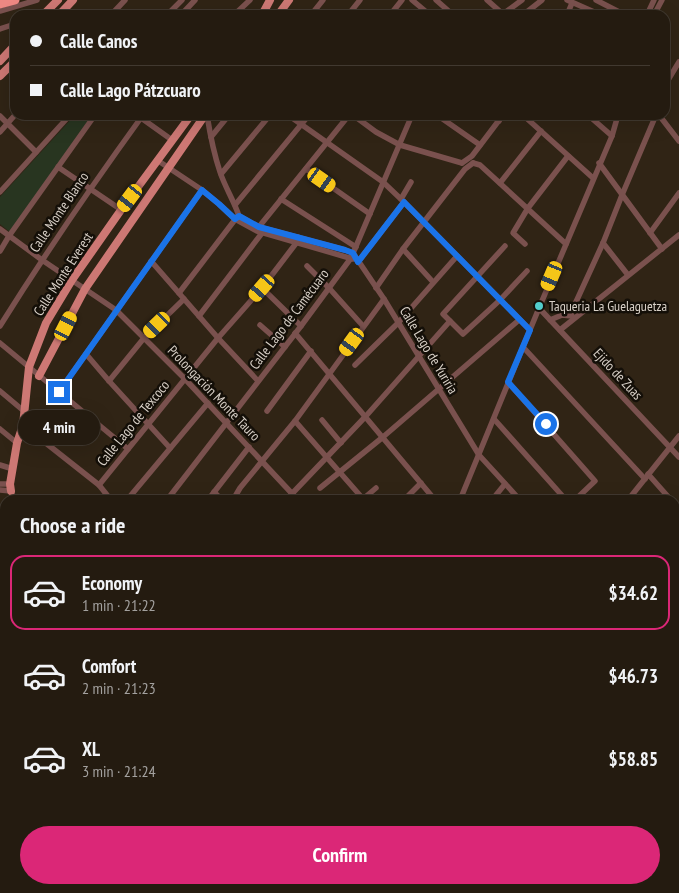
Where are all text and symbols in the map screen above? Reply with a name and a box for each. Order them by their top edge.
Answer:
text: Calle Canos [60,29,137,53]
text: Calle Lago Pátzcuaro [60,78,201,102]
car [305,165,338,195]
street label: Calle Monte Blanco [26,168,92,256]
car [114,182,145,214]
street label: Calle Monte Everest [29,229,97,319]
car [539,259,564,293]
street label: Calle Lago de Camécuaro [245,265,333,373]
car [246,272,277,304]
place label: Taqueria La Guelaguetza [549,297,667,315]
marker: Taqueria La Guelaguetza [533,300,545,312]
street label: Calle Lago de Yuriria [396,303,462,397]
car [52,309,79,343]
car [140,309,173,341]
car [337,325,366,359]
street label: Prolongación Monte Tauro [164,341,264,445]
street label: Ejido de Zuas [590,344,647,404]
street label: Calle Lago de Texcoco [93,376,173,470]
route end [48,381,70,403]
callout: 4 min [18,410,100,444]
route start [535,413,557,435]
text: 4 min [43,417,75,437]
text: Choose a ride [20,511,125,539]
icon: car [22,570,67,615]
text: Economy [82,571,142,595]
text: $34.62 [609,581,658,605]
text: 1 min · 21:22 [82,595,156,615]
icon: car [22,653,67,698]
text: Comfort [82,654,136,678]
text: $46.73 [609,664,658,688]
text: 2 min · 21:23 [82,678,156,698]
icon: car [22,736,67,781]
text: XL [82,737,100,761]
text: $58.85 [609,747,658,771]
text: 3 min · 21:24 [82,761,156,781]
button: Confirm [20,826,660,884]

